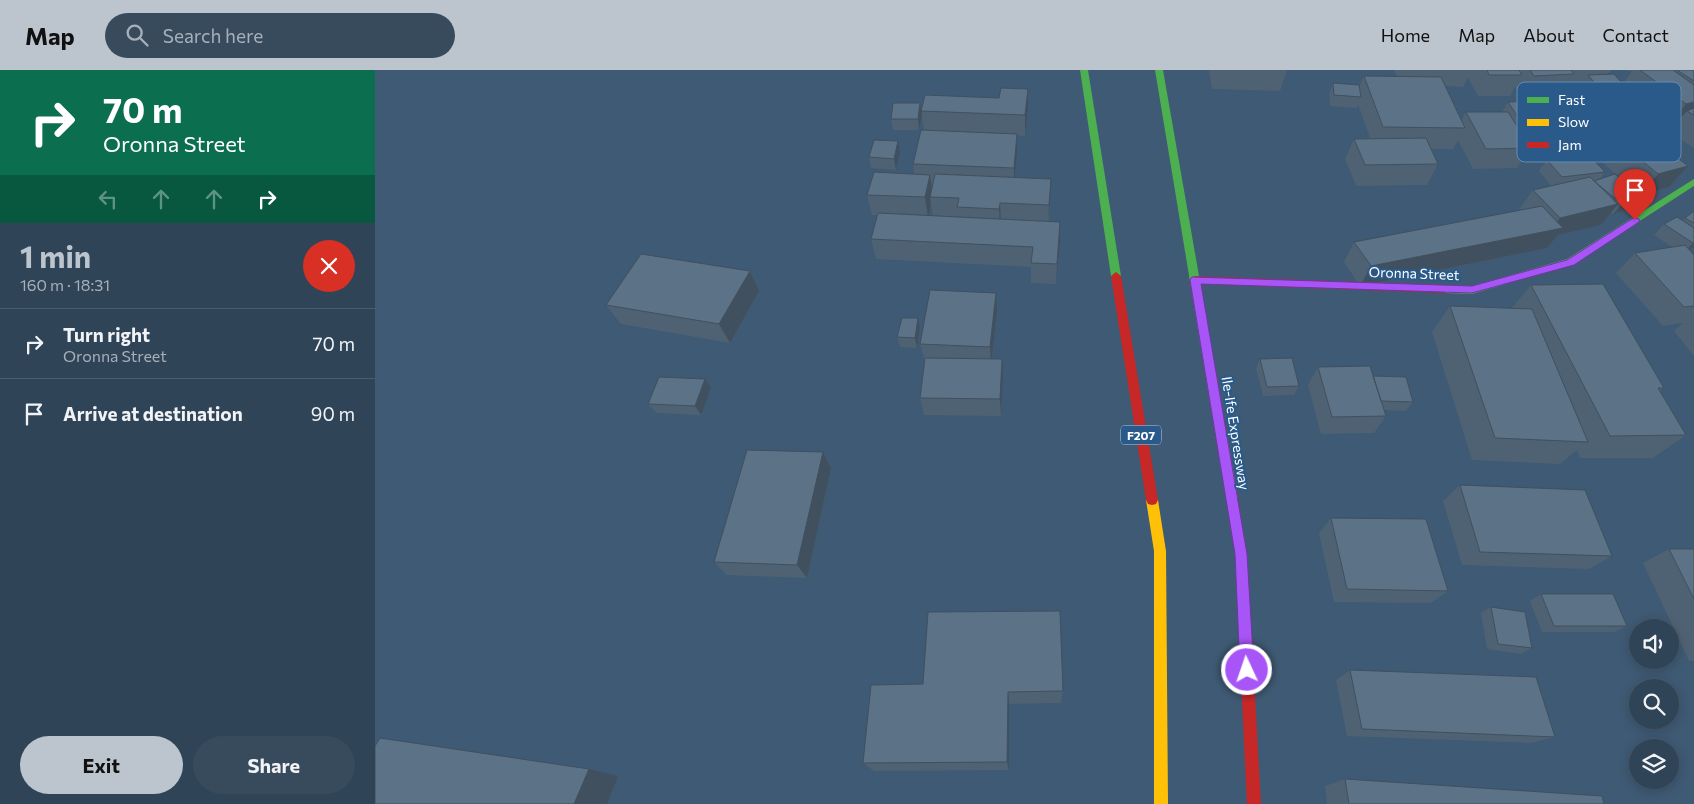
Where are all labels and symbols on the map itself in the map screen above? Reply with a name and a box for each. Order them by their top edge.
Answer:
legend [1517,82,1681,162]
text: Fast [1558,91,1585,108]
text: Slow [1558,113,1589,130]
text: Jam [1558,136,1582,153]
pin [1614,169,1656,220]
street label: Oronna Street [1368,263,1460,283]
street label: Ile-Ife Expressway [1219,375,1253,491]
road number: F207 [1121,426,1161,444]
position arrow [1220,643,1272,695]

